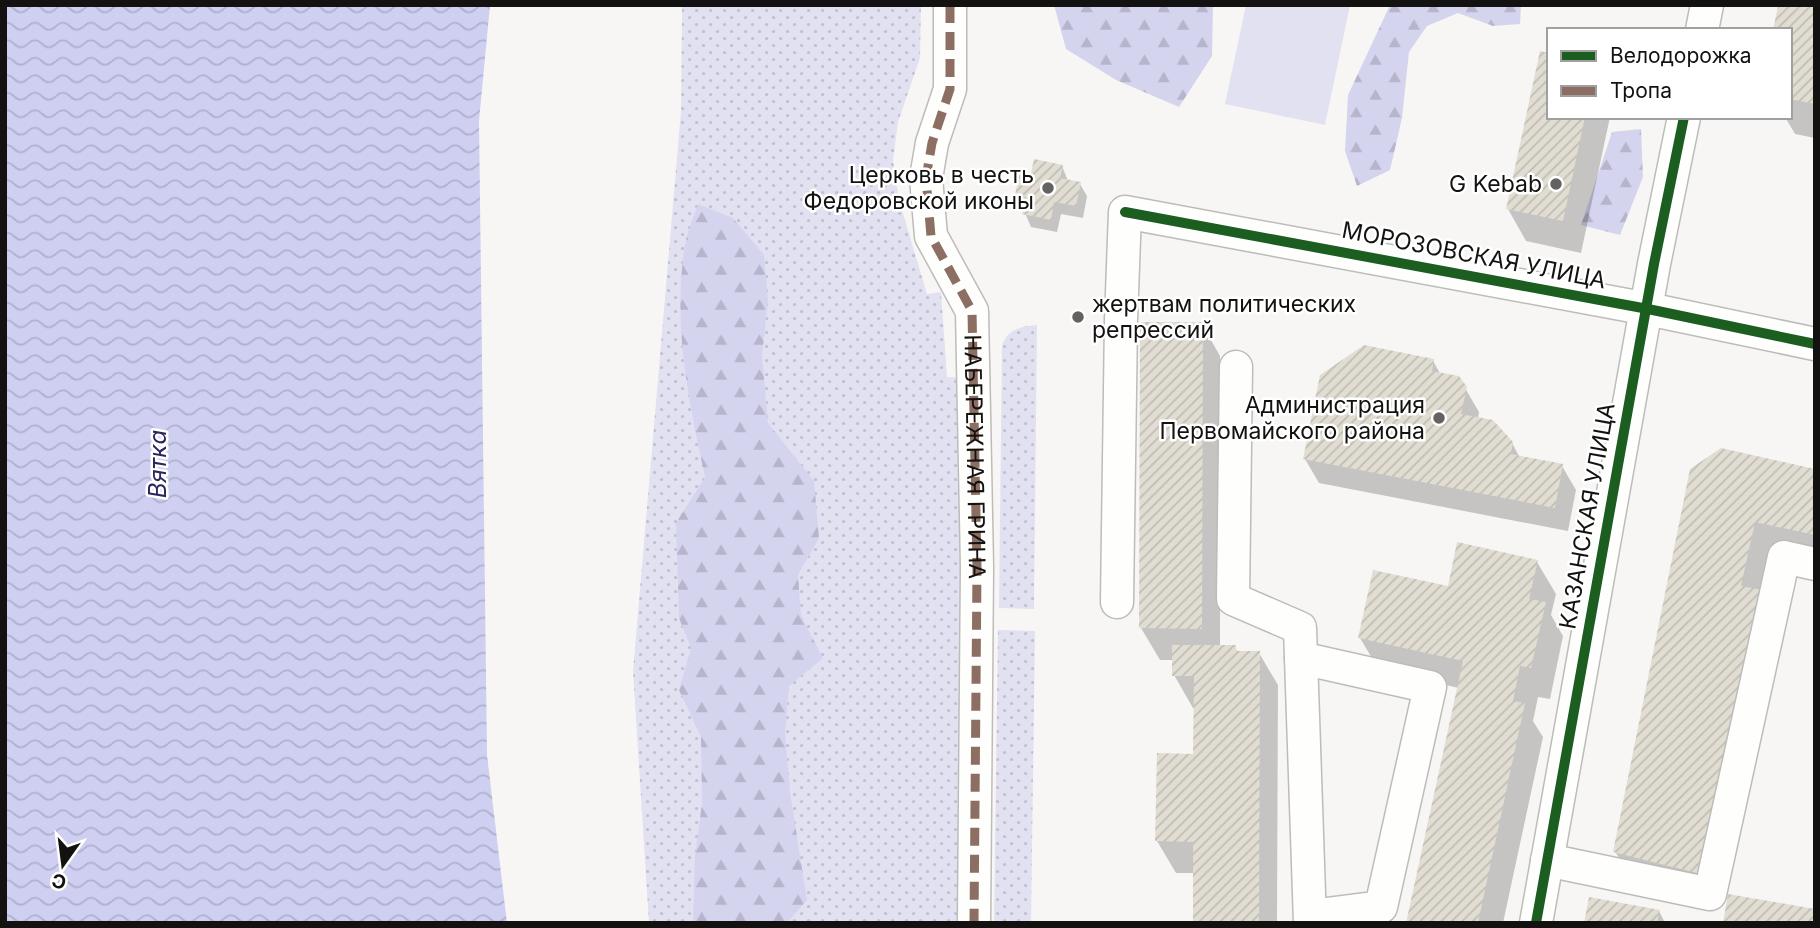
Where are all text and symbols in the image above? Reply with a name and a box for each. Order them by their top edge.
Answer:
legend [1547,28,1792,119]
text: Велодорожка [1610,43,1752,68]
text: Тропа [1610,78,1672,103]
place label: Церковь в честь Федоровской иконы [804,161,1034,215]
place label: G Kebab [1449,170,1542,198]
marker: G Kebab [1548,176,1564,192]
marker: Церковь в честь Федоровской иконы [1040,180,1056,196]
street label: МОРОЗОВСКАЯ УЛИЦА [1340,216,1608,294]
place label: жертвам политических репрессий [1092,290,1356,344]
marker: жертвам политических репрессий [1070,309,1086,325]
street label: НАБЕРЕЖНАЯ ГРИНА [958,334,991,580]
place label: Администрация Первомайского района [1159,391,1425,445]
street label: КАЗАНСКАЯ УЛИЦА [1553,401,1621,631]
marker: Администрация Первомайского района [1431,410,1447,426]
water label: Вятка [143,430,172,498]
north arrow [28,830,98,900]
text: С [49,868,69,894]

